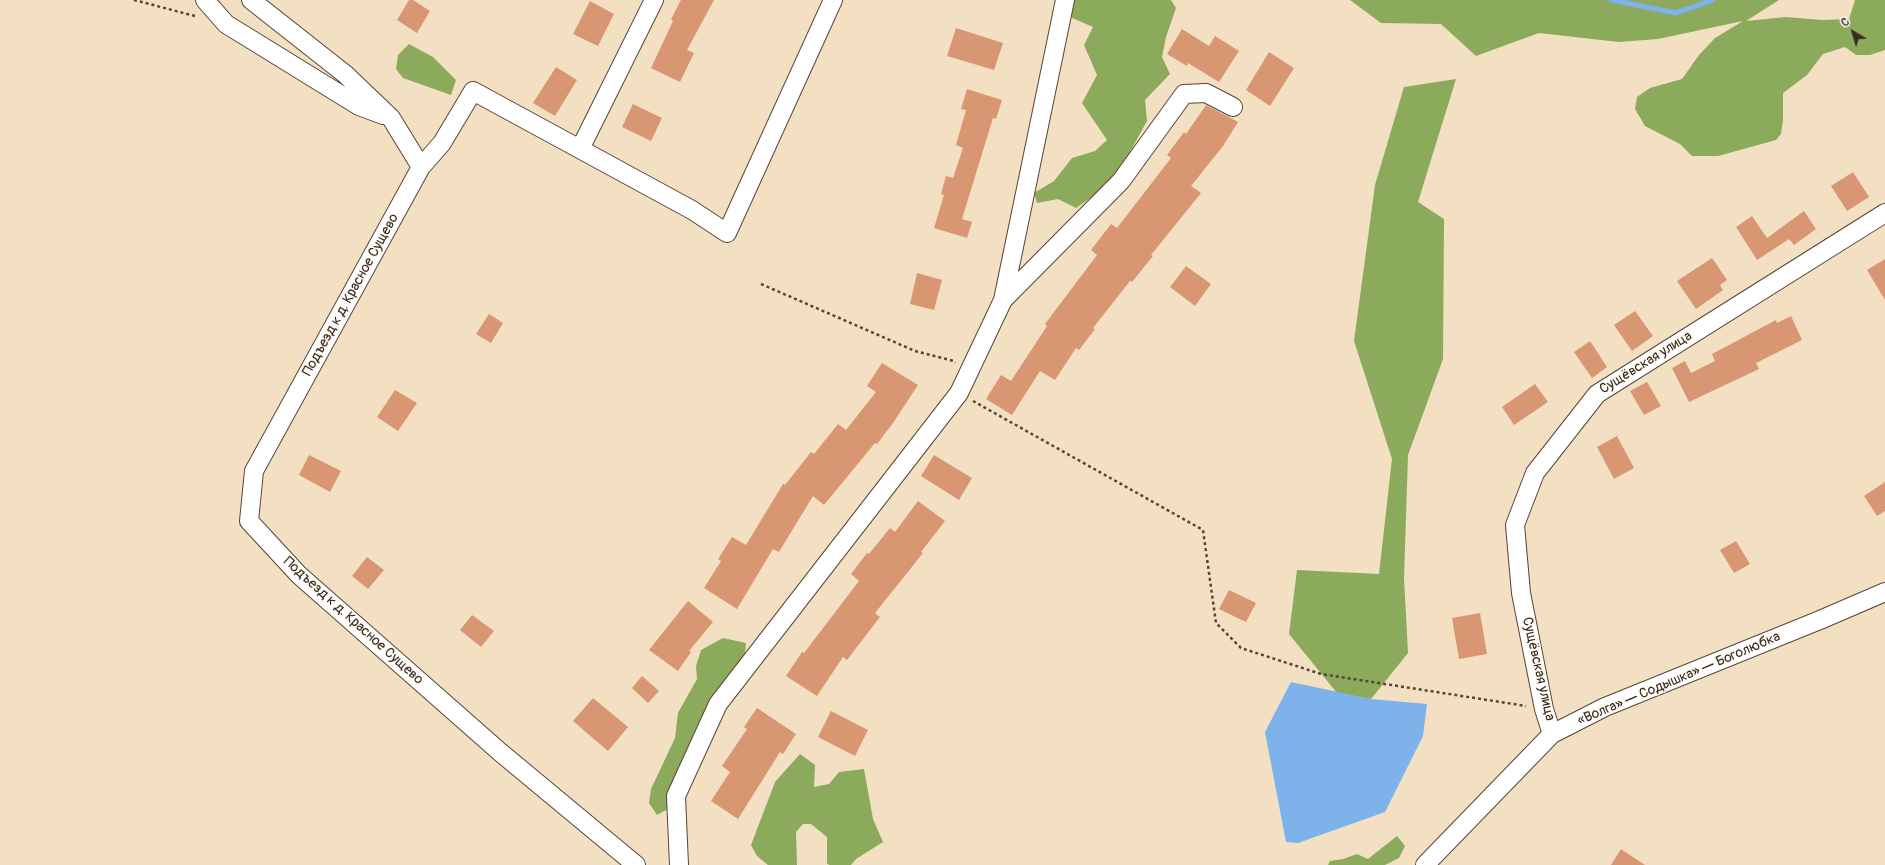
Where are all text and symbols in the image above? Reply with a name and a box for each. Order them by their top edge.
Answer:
north arrow [1833,12,1873,52]
text: С [1839,15,1852,29]
street label: Подъезд к д. Красное Сущево [299,211,403,379]
street label: Сущёвская улица [1597,328,1695,398]
street label: Подъезд к д. Красное Сущево [279,554,427,688]
street label: Сущёвская улица [1518,616,1558,722]
street label: «Волга» — Содышка» — Боголюбка [1575,629,1783,729]

